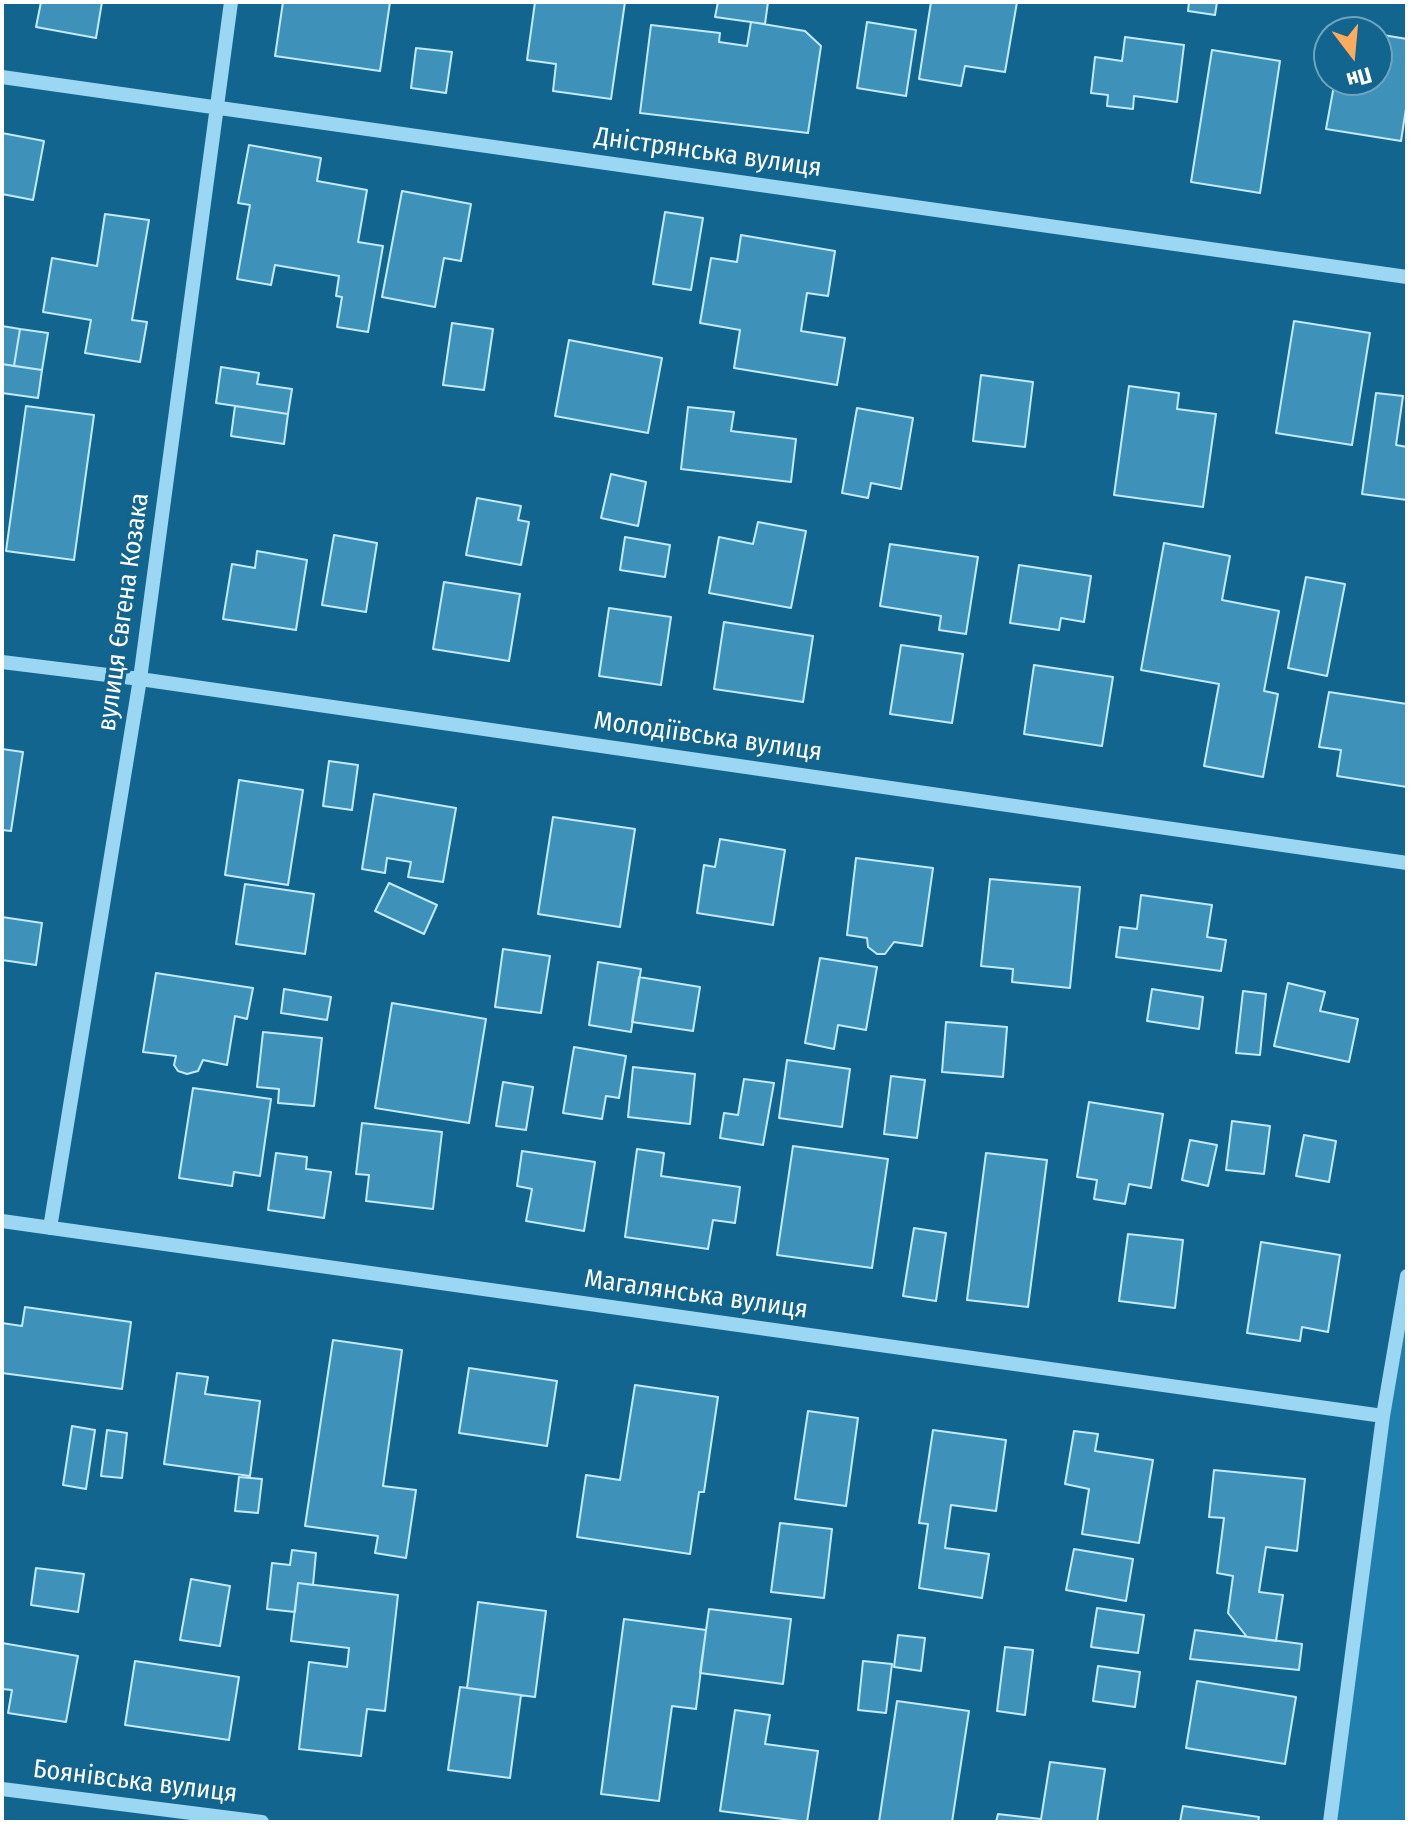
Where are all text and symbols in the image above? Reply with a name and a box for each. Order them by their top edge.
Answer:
north arrow [1313,16,1393,96]
text: Пн [1344,61,1375,94]
street label: Дністрянська вулиця [593,122,823,184]
street label: вулиця Євгена Козака [92,491,156,733]
street label: Молодіївська вулиця [592,706,824,768]
street label: Магалянська вулиця [582,1264,810,1326]
street label: Боянівська вулиця [31,1754,239,1810]

